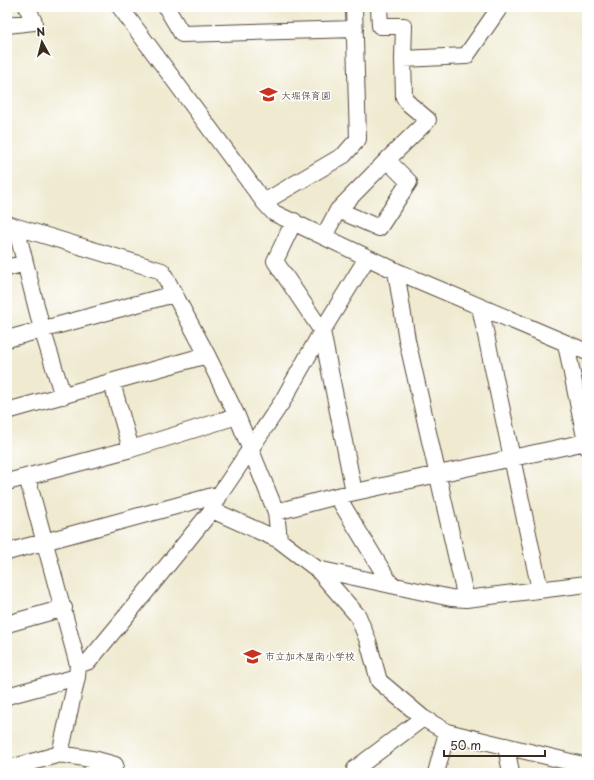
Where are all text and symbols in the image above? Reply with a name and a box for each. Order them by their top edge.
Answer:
north arrow [22,22,62,62]
text: N [35,23,46,41]
school or university icon: 大堀保育園 [258,85,278,105]
place label: 大堀保育園 [281,87,331,102]
school or university icon: 市立加木屋南小学校 [242,646,262,666]
place label: 市立加木屋南小学校 [265,648,355,663]
scale bar [444,732,545,758]
text: 50 m [450,736,481,754]

